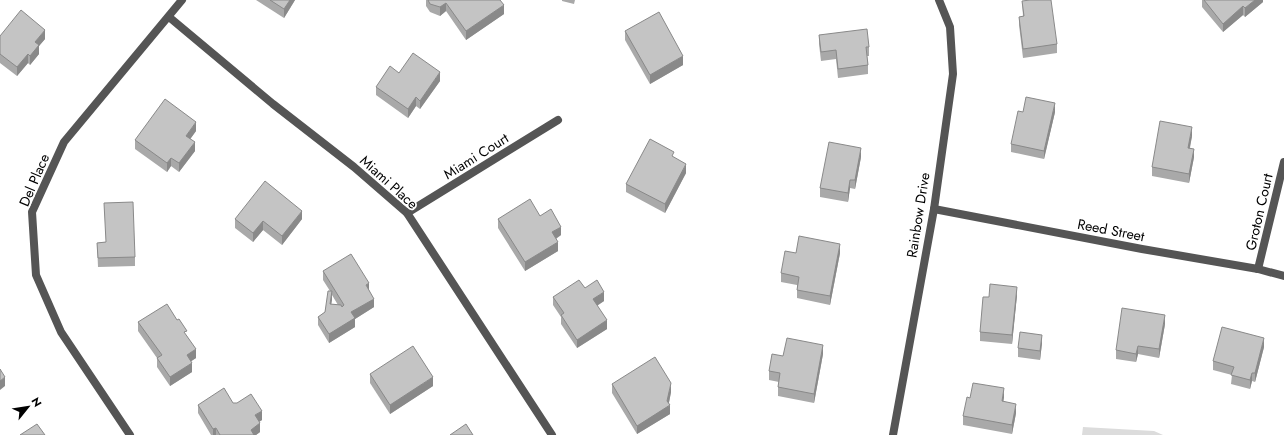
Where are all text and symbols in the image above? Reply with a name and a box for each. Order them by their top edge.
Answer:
street label: Miami Court [440,128,513,184]
street label: Del Place [14,150,54,210]
street label: Miami Place [356,150,422,214]
street label: Rainbow Drive [901,171,935,259]
street label: Groton Court [1240,171,1278,252]
street label: Reed Street [1076,214,1147,246]
north arrow [8,387,48,427]
text: N [28,394,46,410]

